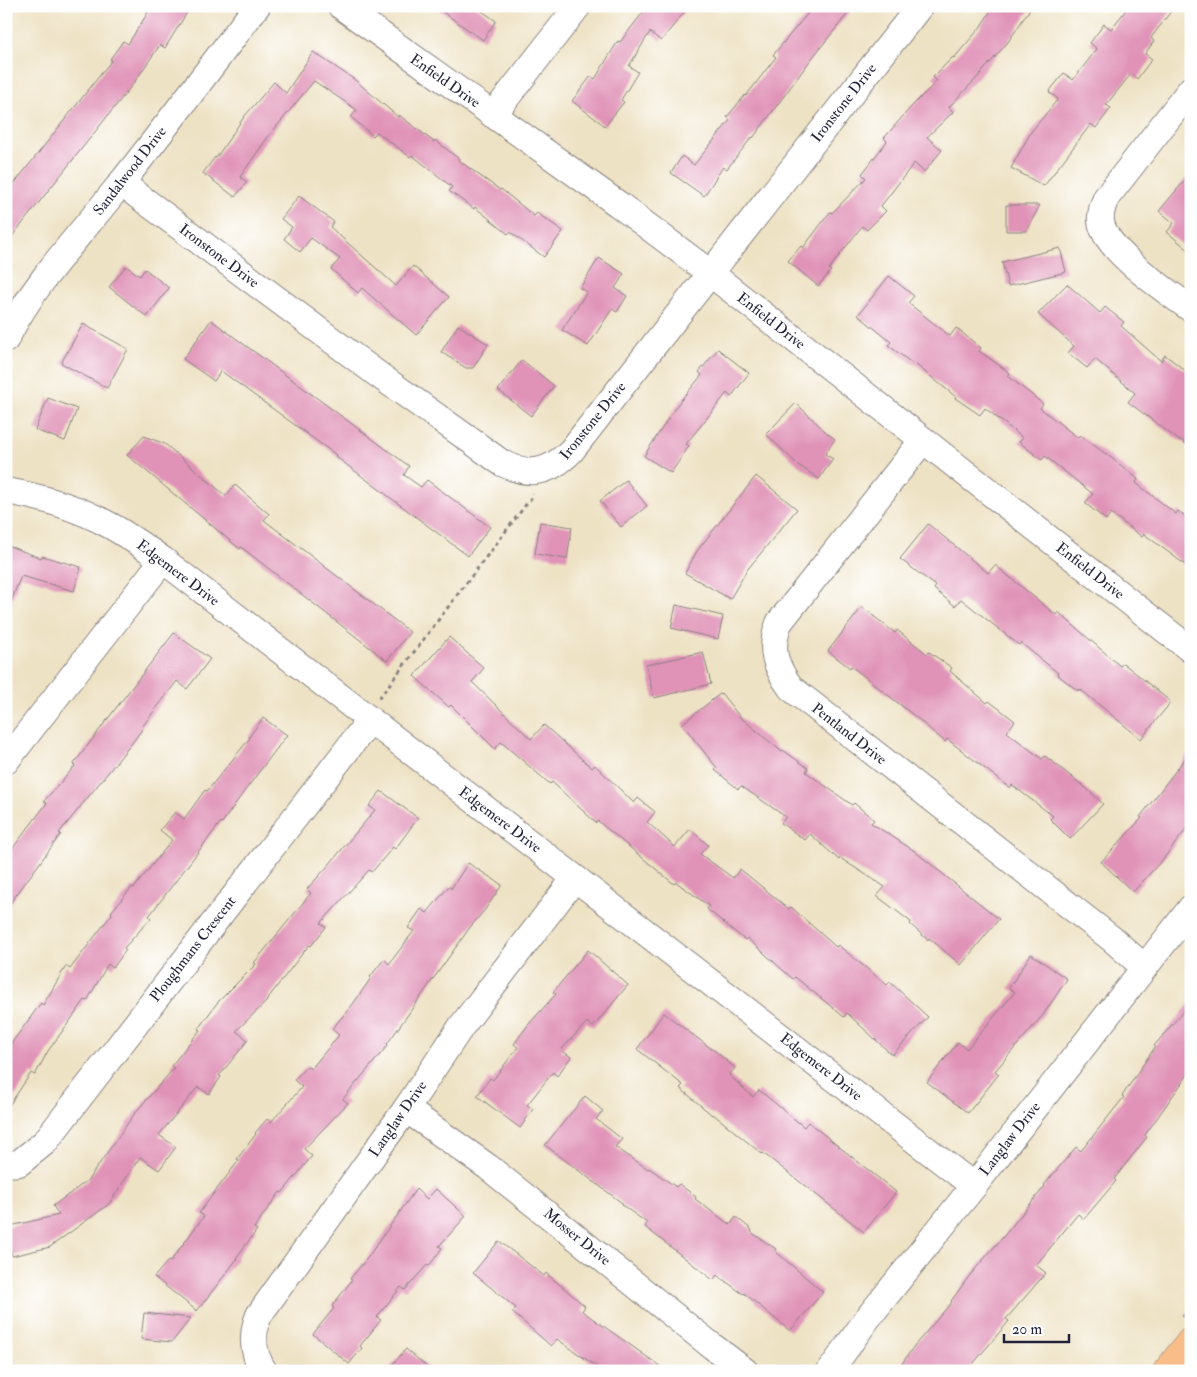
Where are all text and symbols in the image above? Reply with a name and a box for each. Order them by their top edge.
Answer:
street label: Enfield Drive [406,50,484,112]
street label: Ironstone Drive [807,60,881,146]
street label: Sandalwood Drive [89,123,171,219]
street label: Ironstone Drive [175,220,263,292]
street label: Enfield Drive [733,288,809,354]
street label: Ironstone Drive [556,378,630,464]
street label: Edgemere Drive [133,536,223,610]
street label: Enfield Drive [1052,538,1128,604]
street label: Pentland Drive [808,699,890,769]
street label: Edgemere Drive [455,783,545,857]
street label: Ploughmans Crescent [146,892,240,1006]
street label: Edgemere Drive [776,1029,866,1105]
street label: Langlaw Drive [365,1077,431,1161]
street label: Langlaw Drive [975,1098,1045,1180]
street label: Mosser Drive [540,1204,614,1270]
scale bar [1004,1312,1070,1344]
text: 20 m [1012,1320,1042,1339]

